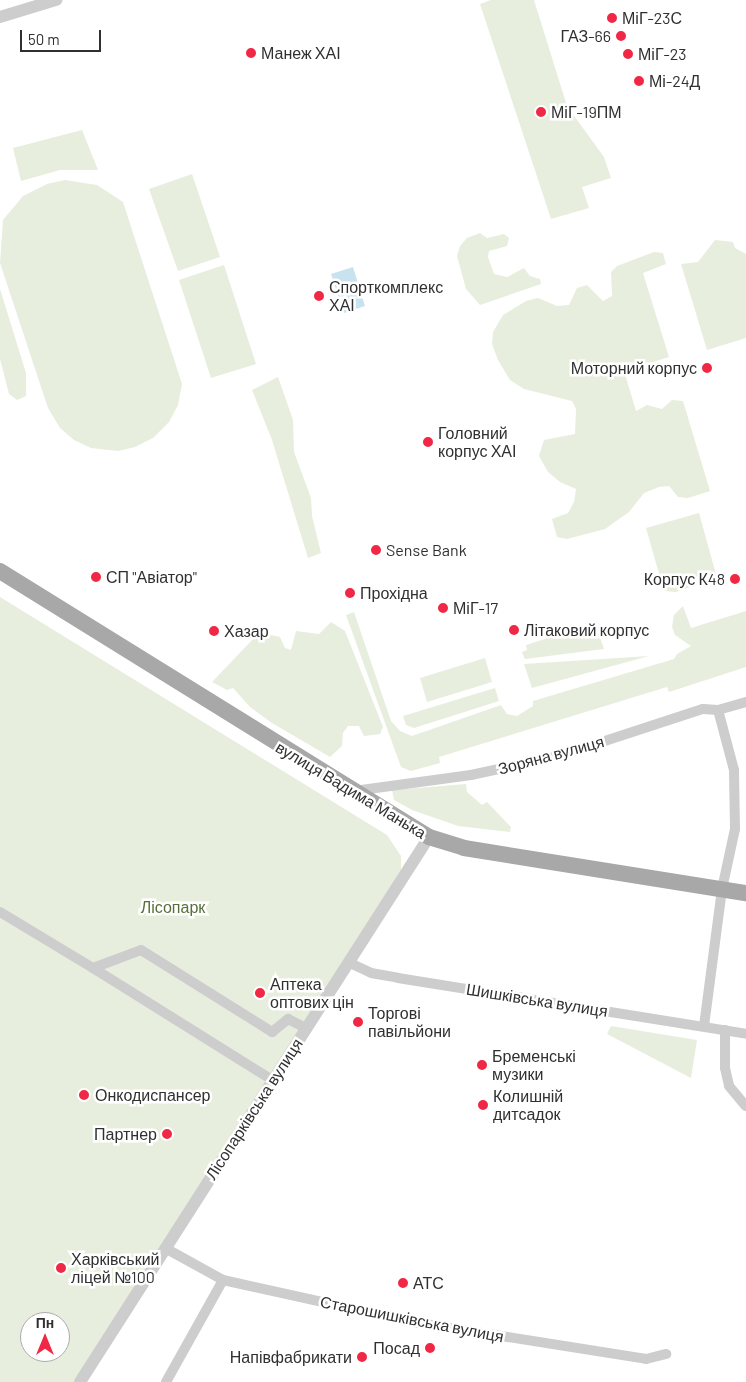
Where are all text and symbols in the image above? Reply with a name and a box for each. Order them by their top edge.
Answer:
place label: МіГ-23С [622,8,682,28]
marker: МіГ-23С [606,12,618,24]
scale bar [22,20,104,52]
place label: ГАЗ-66 [560,26,611,46]
text: 50 m [28,30,60,48]
marker: ГАЗ-66 [615,30,627,42]
place label: Манеж ХАІ [261,43,341,63]
place label: МіГ-23 [638,44,687,64]
marker: Манеж ХАІ [245,47,257,59]
marker: МіГ-23 [622,48,634,60]
place label: Мі-24Д [649,71,700,91]
marker: Мі-24Д [633,75,645,87]
place label: МіГ-19ПМ [551,102,622,122]
marker: МіГ-19ПМ [535,106,547,118]
place label: Спорткомплекс ХАІ [329,277,443,315]
marker: Спорткомплекс ХАІ [313,290,325,302]
place label: Моторний корпус [571,358,697,378]
marker: Моторний корпус [701,362,713,374]
place label: Головний корпус ХАІ [438,423,516,461]
marker: Головний корпус ХАІ [422,436,434,448]
place label: Sense Bank [386,540,467,560]
marker: Sense Bank [370,544,382,556]
place label: СП "Авіатор" [106,567,197,587]
place label: Корпус К48 [644,569,725,589]
marker: СП "Авіатор" [90,571,102,583]
marker: Корпус К48 [729,573,741,585]
place label: Прохідна [360,583,428,603]
marker: Прохідна [344,587,356,599]
place label: МіГ-17 [453,598,498,618]
marker: МіГ-17 [437,602,449,614]
place label: Літаковий корпус [524,620,649,640]
place label: Хазар [224,621,269,641]
marker: Літаковий корпус [508,624,520,636]
marker: Хазар [208,625,220,637]
street label: Зоряна вулиця [496,732,606,778]
street label: вулиця Вадима Манька [272,738,430,842]
park label: Лісопарк [141,897,205,917]
place label: Аптека оптових цін [270,974,354,1012]
street label: Шишківська вулиця [465,979,609,1021]
marker: Аптека оптових цін [254,987,266,999]
place label: Торгові павільйони [368,1003,451,1041]
marker: Торгові павільйони [352,1016,364,1028]
street label: Лісопарківська вулиця [201,1035,307,1183]
place label: Бременські музики [492,1046,576,1084]
marker: Бременські музики [476,1059,488,1071]
place label: Онкодиспансер [95,1085,210,1105]
place label: Колишній дитсадок [493,1086,563,1124]
marker: Онкодиспансер [77,1088,91,1102]
marker: Колишній дитсадок [477,1099,489,1111]
place label: Партнер [94,1124,157,1144]
marker: Партнер [161,1128,173,1140]
place label: Харківський ліцей №100 [71,1249,160,1287]
marker: Харківський ліцей №100 [55,1262,67,1274]
place label: АТС [413,1273,444,1293]
marker: АТС [397,1277,409,1289]
street label: Старошишківська вулиця [319,1292,505,1346]
north arrow [20,1312,70,1362]
text: Пн [36,1314,54,1331]
place label: Посад [373,1338,420,1358]
marker: Посад [424,1342,436,1354]
place label: Напівфабрикати [230,1347,352,1367]
marker: Напівфабрикати [356,1351,368,1363]

